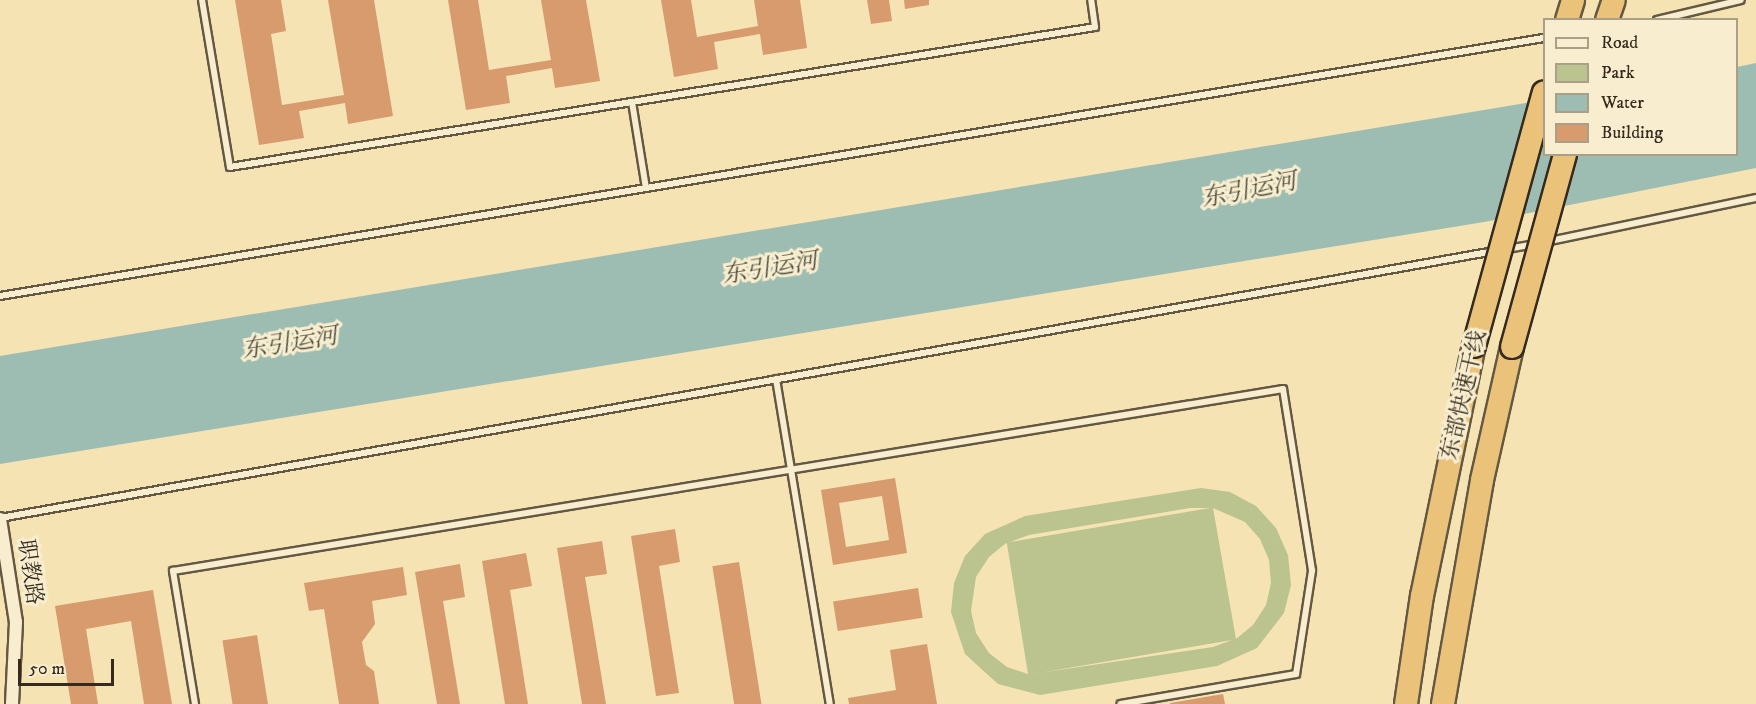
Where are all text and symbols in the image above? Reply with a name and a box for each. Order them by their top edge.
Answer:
legend [1543,18,1738,156]
text: Road [1601,32,1638,54]
text: Park [1601,62,1635,84]
text: Water [1601,92,1644,114]
text: Building [1601,122,1663,144]
water label: 东引运河 [1199,168,1299,214]
water label: 东引运河 [720,247,820,291]
water label: 东引运河 [240,322,340,366]
street label: 东部快速干线 [1436,328,1492,462]
street label: 职教路 [12,537,48,607]
scale bar [21,647,117,685]
text: 50 m [29,658,65,680]

